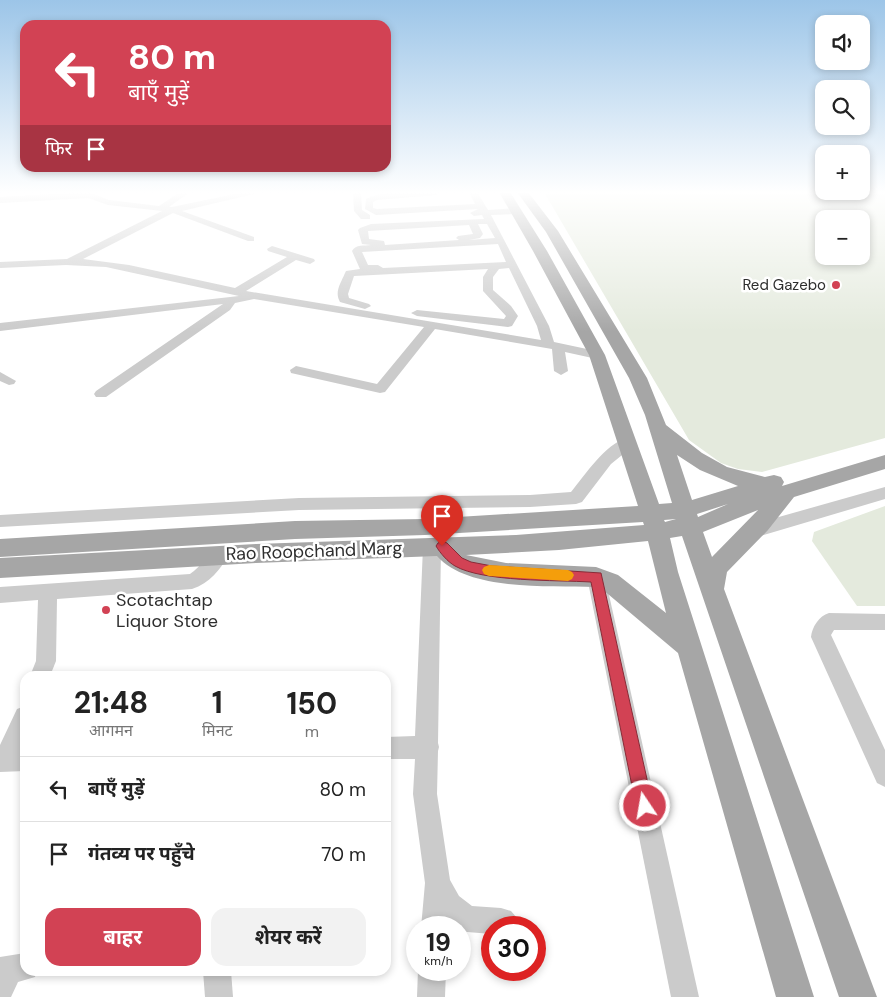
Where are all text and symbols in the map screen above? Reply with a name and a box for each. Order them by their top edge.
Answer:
map controls [815,15,870,265]
button: sound [815,15,870,70]
text: 80 m [128,34,216,80]
icon: left [45,40,110,105]
text: बाएँ मुड़ें [128,78,189,107]
button: search [815,80,870,135]
icon: arrive [82,135,110,163]
text: फिर [45,136,72,161]
button: + [815,145,870,200]
button: − [815,210,870,265]
place label: Red Gazebo [742,275,826,295]
marker: Red Gazebo [830,279,842,291]
pin [421,495,463,546]
icon: arrive [428,502,456,530]
street label: Rao Roopchand Marg [225,536,403,566]
place label: Scotachtap Liquor Store [116,588,218,633]
marker: Scotachtap Liquor Store [100,604,112,616]
text: 21:48 [74,683,148,722]
text: 1 [212,683,223,722]
text: 150 [286,684,337,723]
text: आगमन [89,720,133,741]
text: मिनट [202,720,233,741]
text: m [305,721,319,742]
icon: left [45,775,73,803]
text: बाएँ मुड़ें [88,776,145,801]
text: 80 m [319,777,366,802]
position arrow [618,779,670,831]
icon: arrive [45,840,73,868]
text: गंतव्य पर पहुँचे [88,841,195,866]
text: 70 m [321,842,366,867]
button: बाहर [45,908,201,966]
button: शेयर करें [211,908,366,966]
speed limit sign: 30 [481,916,546,981]
text: 19 [426,926,451,959]
text: km/h [424,953,453,969]

